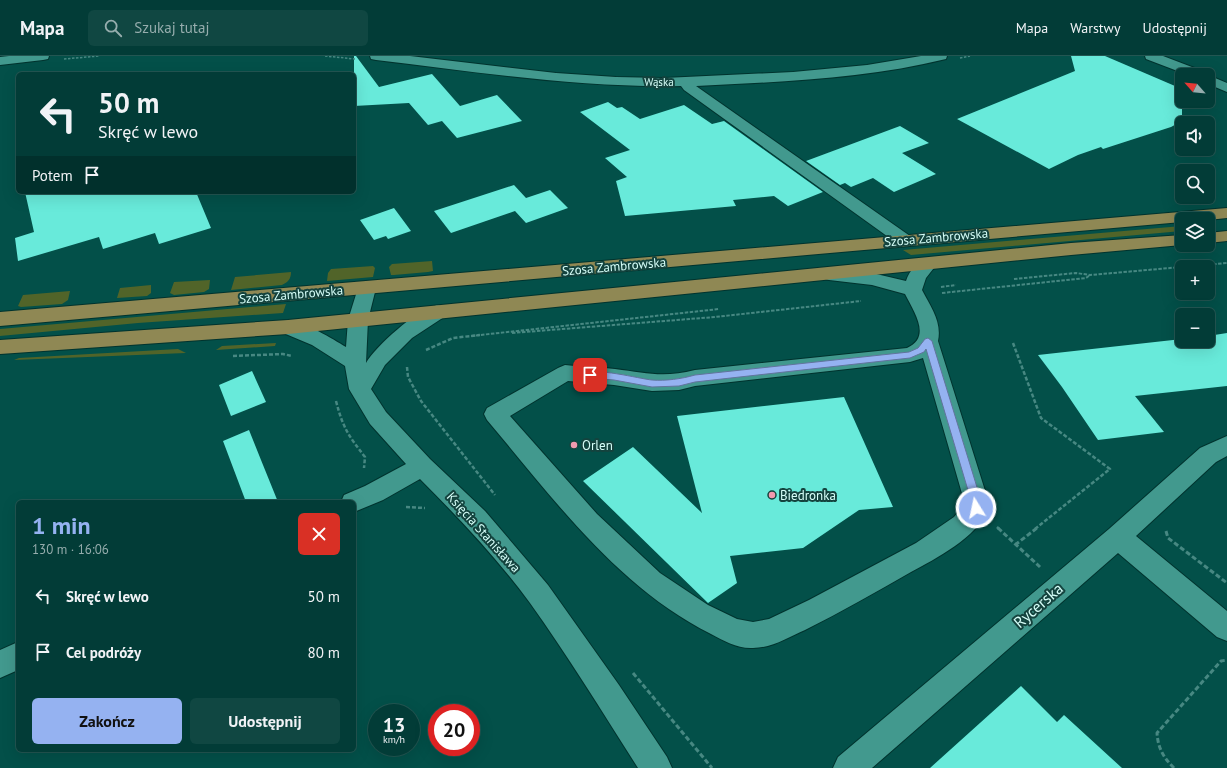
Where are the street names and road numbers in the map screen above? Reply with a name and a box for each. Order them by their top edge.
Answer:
street label: Wąska [644,75,674,89]
street label: Szosa Zambrowska [883,224,989,251]
street label: Szosa Zambrowska [561,253,667,280]
street label: Szosa Zambrowska [238,281,344,308]
street label: Księcia Stanisława [443,489,524,576]
street label: Rycerska [1009,578,1067,632]

